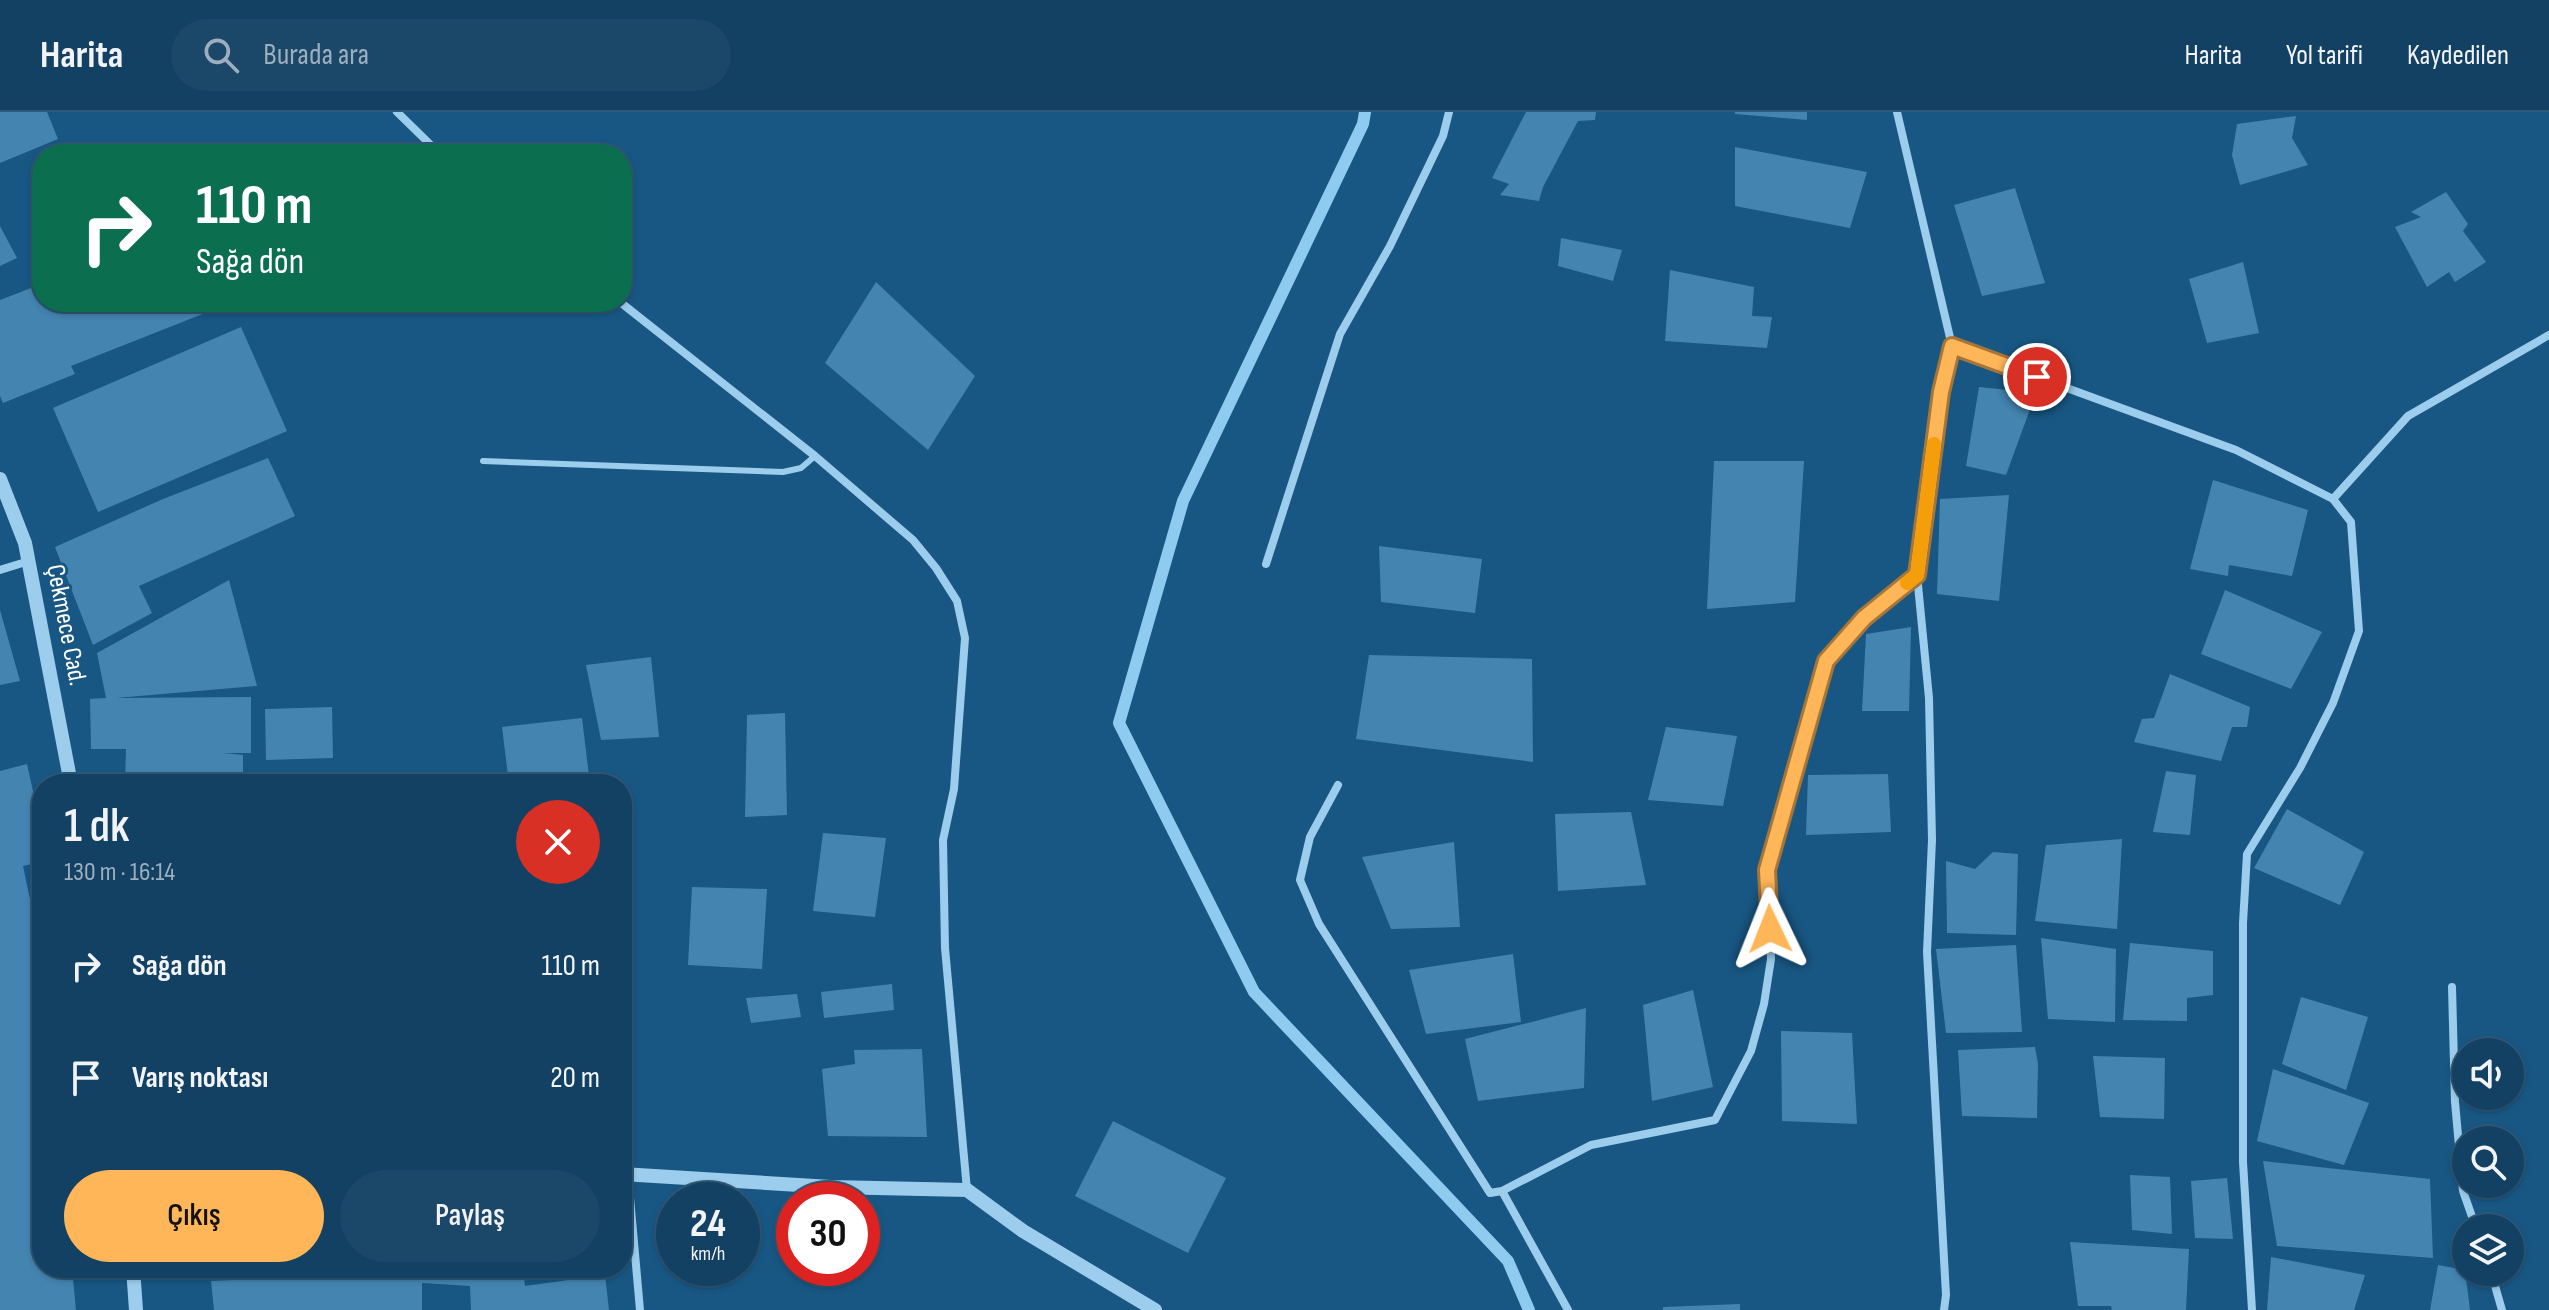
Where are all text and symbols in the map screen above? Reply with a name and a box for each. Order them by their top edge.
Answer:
search box [171,19,731,91]
text: Harita [40,33,123,78]
icon: search [199,33,243,77]
text: Burada ara [263,37,369,73]
text: Harita [2185,39,2242,72]
text: Yol tarifi [2286,39,2363,72]
text: Kaydedilen [2407,39,2509,72]
text: 110 m [196,173,312,240]
icon: right [64,176,168,280]
text: Sağa dön [196,241,304,284]
pin [2003,343,2071,411]
icon: arrive [2015,355,2059,399]
street label: Çekmece Cad. [39,562,93,688]
text: 1 dk [64,798,129,855]
button: close [516,800,600,884]
text: 130 m · 16:14 [64,857,175,888]
position arrow [1728,887,1812,971]
icon: right [64,944,108,988]
text: Sağa dön [132,948,227,984]
text: 110 m [542,948,600,984]
map controls [2452,1038,2524,1286]
button: sound [2452,1038,2524,1110]
icon: arrive [64,1056,108,1100]
text: Varış noktası [132,1060,268,1096]
text: 20 m [550,1060,600,1096]
button: search [2452,1126,2524,1198]
button: Çıkış [64,1170,324,1262]
button: Paylaş [340,1170,600,1262]
speed limit sign: 30 [776,1182,880,1286]
text: 24 [690,1200,726,1248]
button: layers [2452,1214,2524,1286]
text: km/h [691,1242,725,1266]

